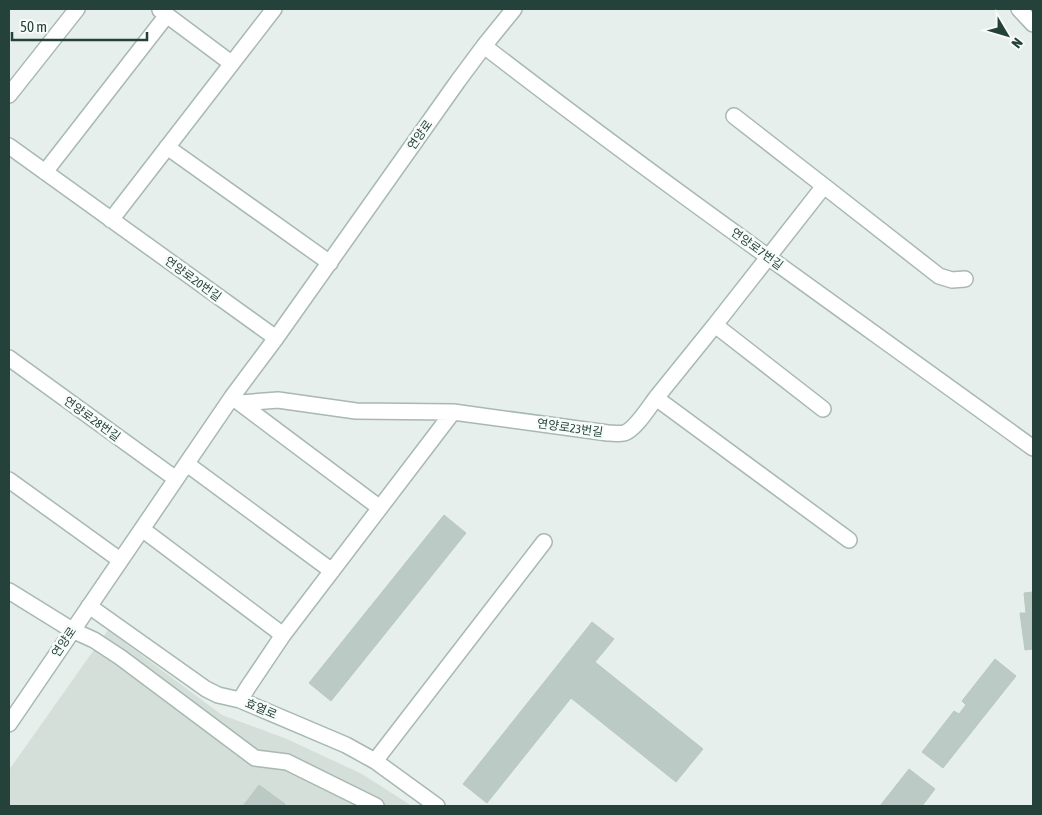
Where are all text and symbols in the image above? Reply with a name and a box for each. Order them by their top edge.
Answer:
scale bar [12,10,148,42]
north arrow [982,10,1032,60]
text: 50 m [20,18,47,35]
text: N [1008,35,1026,51]
street label: 연양로 [405,117,435,153]
street label: 연양로7번길 [728,225,786,273]
street label: 연양로20번길 [162,254,224,304]
street label: 연양로28번길 [61,394,123,444]
street label: 연양로23번길 [536,416,604,440]
street label: 연양로 [49,624,79,660]
street label: 효열로 [243,696,279,722]

